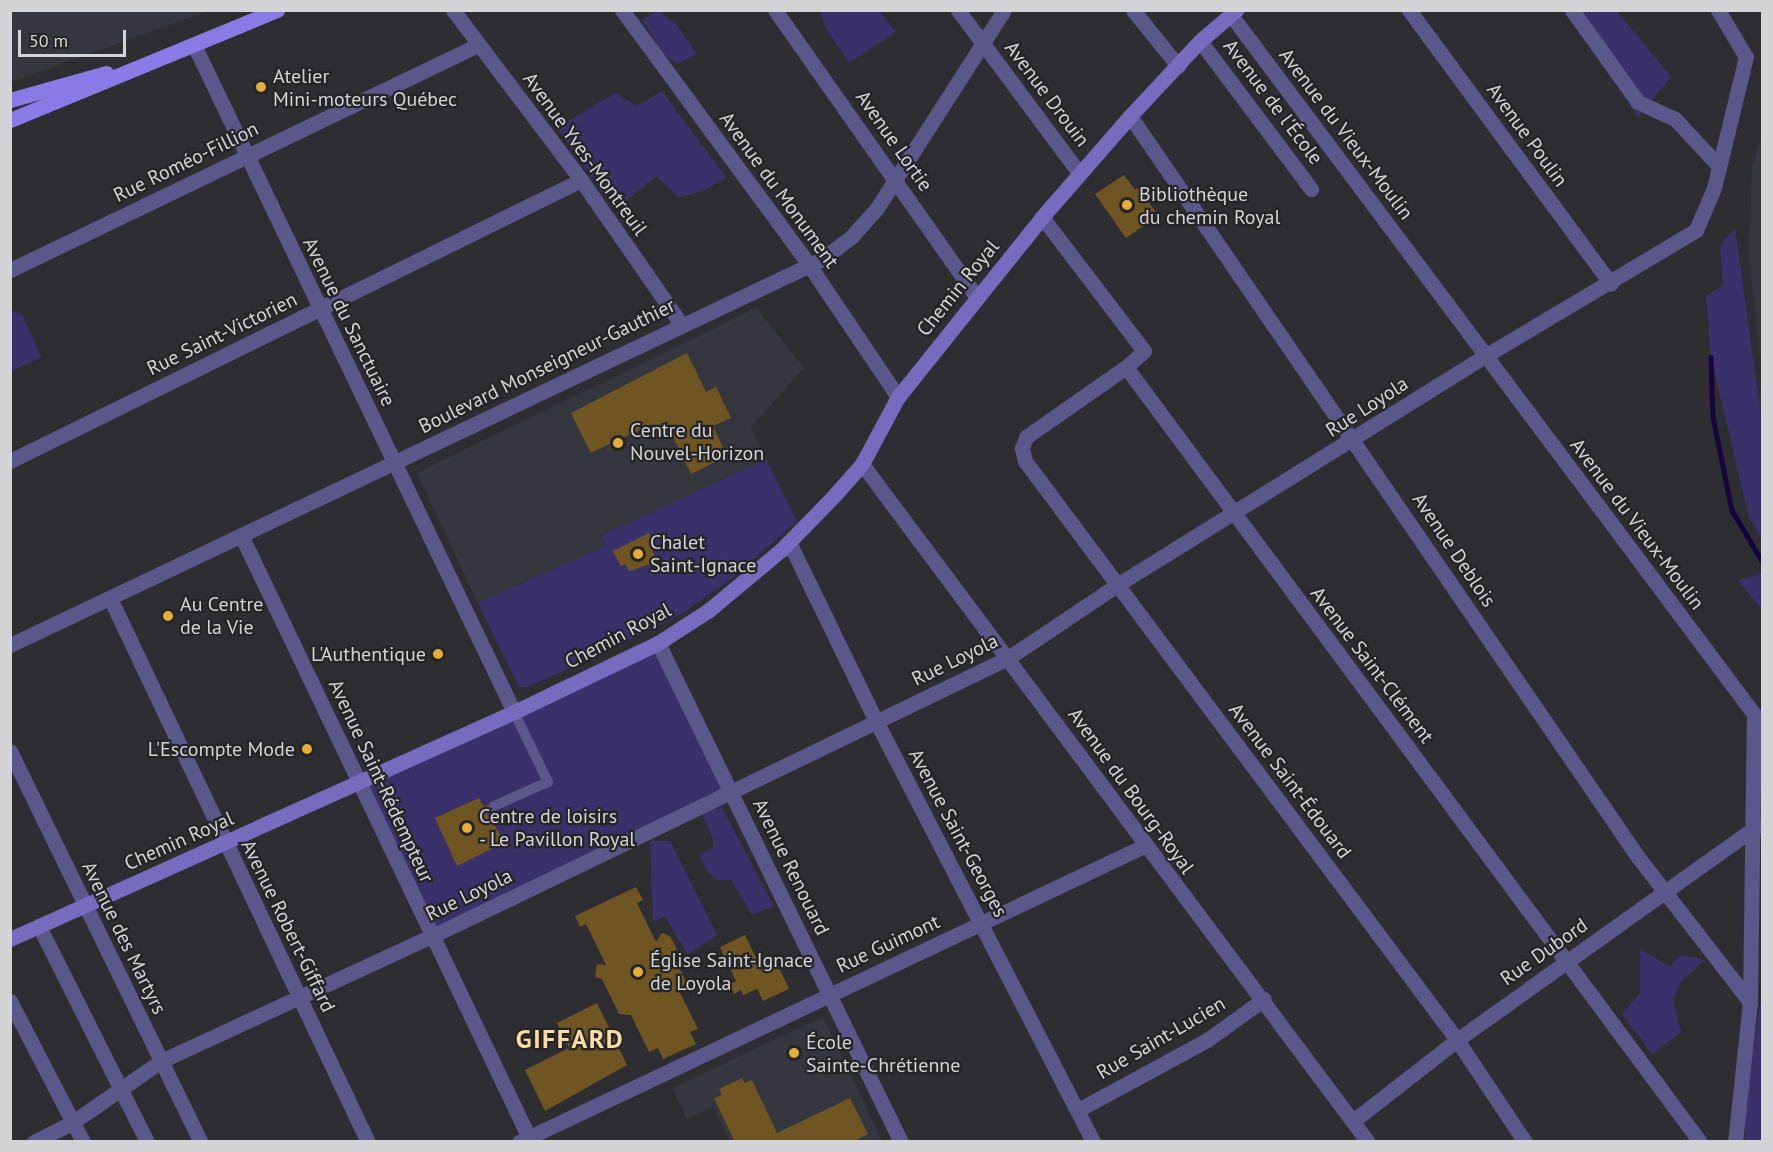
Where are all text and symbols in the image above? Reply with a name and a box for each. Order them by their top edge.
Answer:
scale bar [21,18,129,56]
text: 50 m [29,29,68,52]
street label: Avenue de l'École [1218,35,1328,169]
street label: Avenue Drouin [1000,37,1094,151]
street label: Avenue du Vieux-Moulin [1274,44,1418,224]
place label: Atelier Mini-moteurs Québec [273,64,457,111]
street label: Avenue Yves-Montreuil [518,68,652,240]
street label: Avenue Poulin [1481,79,1573,191]
marker: Atelier Mini-moteurs Québec [254,80,268,94]
street label: Avenue Lortie [851,86,937,196]
street label: Avenue du Monument [714,107,844,273]
street label: Rue Roméo-Fillion [110,117,262,207]
place label: Bibliothèque du chemin Royal [1139,182,1280,229]
marker: Bibliothèque du chemin Royal [1120,198,1134,212]
street label: Avenue du Sanctuaire [298,234,400,410]
street label: Chemin Royal [912,235,1004,341]
street label: Rue Saint-Victorien [143,287,301,381]
street label: Boulevard Monseigneur-Gauthier [415,293,679,439]
street label: Rue Loyola [1321,372,1413,442]
place label: Centre du Nouvel-Horizon [630,419,764,466]
street label: Avenue du Vieux-Moulin [1565,434,1709,614]
marker: Centre du Nouvel-Horizon [611,436,625,450]
street label: Avenue Deblois [1407,488,1501,612]
place label: Chalet Saint-Ignace [650,530,756,577]
marker: Chalet Saint-Ignace [631,547,645,561]
street label: Avenue Saint-Clément [1305,582,1439,748]
place label: Au Centre de la Vie [180,592,263,639]
street label: Chemin Royal [561,598,675,674]
marker: Au Centre de la Vie [161,609,175,623]
street label: Rue Loyola [908,629,1002,691]
place label: L'Authentique [311,642,426,666]
marker: L'Authentique [431,647,445,661]
street label: Avenue Saint-Rédempteur [323,676,439,886]
street label: Avenue Saint-Édouard [1224,699,1356,863]
street label: Avenue du Bourg-Royal [1063,703,1199,879]
place label: L'Escompte Mode [148,737,295,761]
marker: L'Escompte Mode [300,742,314,756]
street label: Avenue Saint-Georges [904,745,1012,921]
street label: Avenue Renouard [748,795,834,939]
place label: Centre de loisirs - Le Pavillon Royal [479,804,637,851]
street label: Chemin Royal [121,806,237,876]
marker: Centre de loisirs - Le Pavillon Royal [460,821,474,835]
street label: Avenue Robert-Giffard [236,836,340,1016]
street label: Avenue des Martyrs [77,858,171,1018]
street label: Rue Loyola [422,864,516,926]
street label: Rue Guimont [833,910,943,978]
street label: Rue Dubord [1496,913,1592,991]
place label: Église Saint-Ignace de Loyola [650,948,813,995]
marker: Église Saint-Ignace de Loyola [631,965,645,979]
street label: Rue Saint-Lucien [1092,992,1230,1084]
district label: GIFFARD [516,1023,624,1055]
place label: École Sainte-Chrétienne [806,1030,960,1077]
marker: École Sainte-Chrétienne [787,1046,801,1060]

